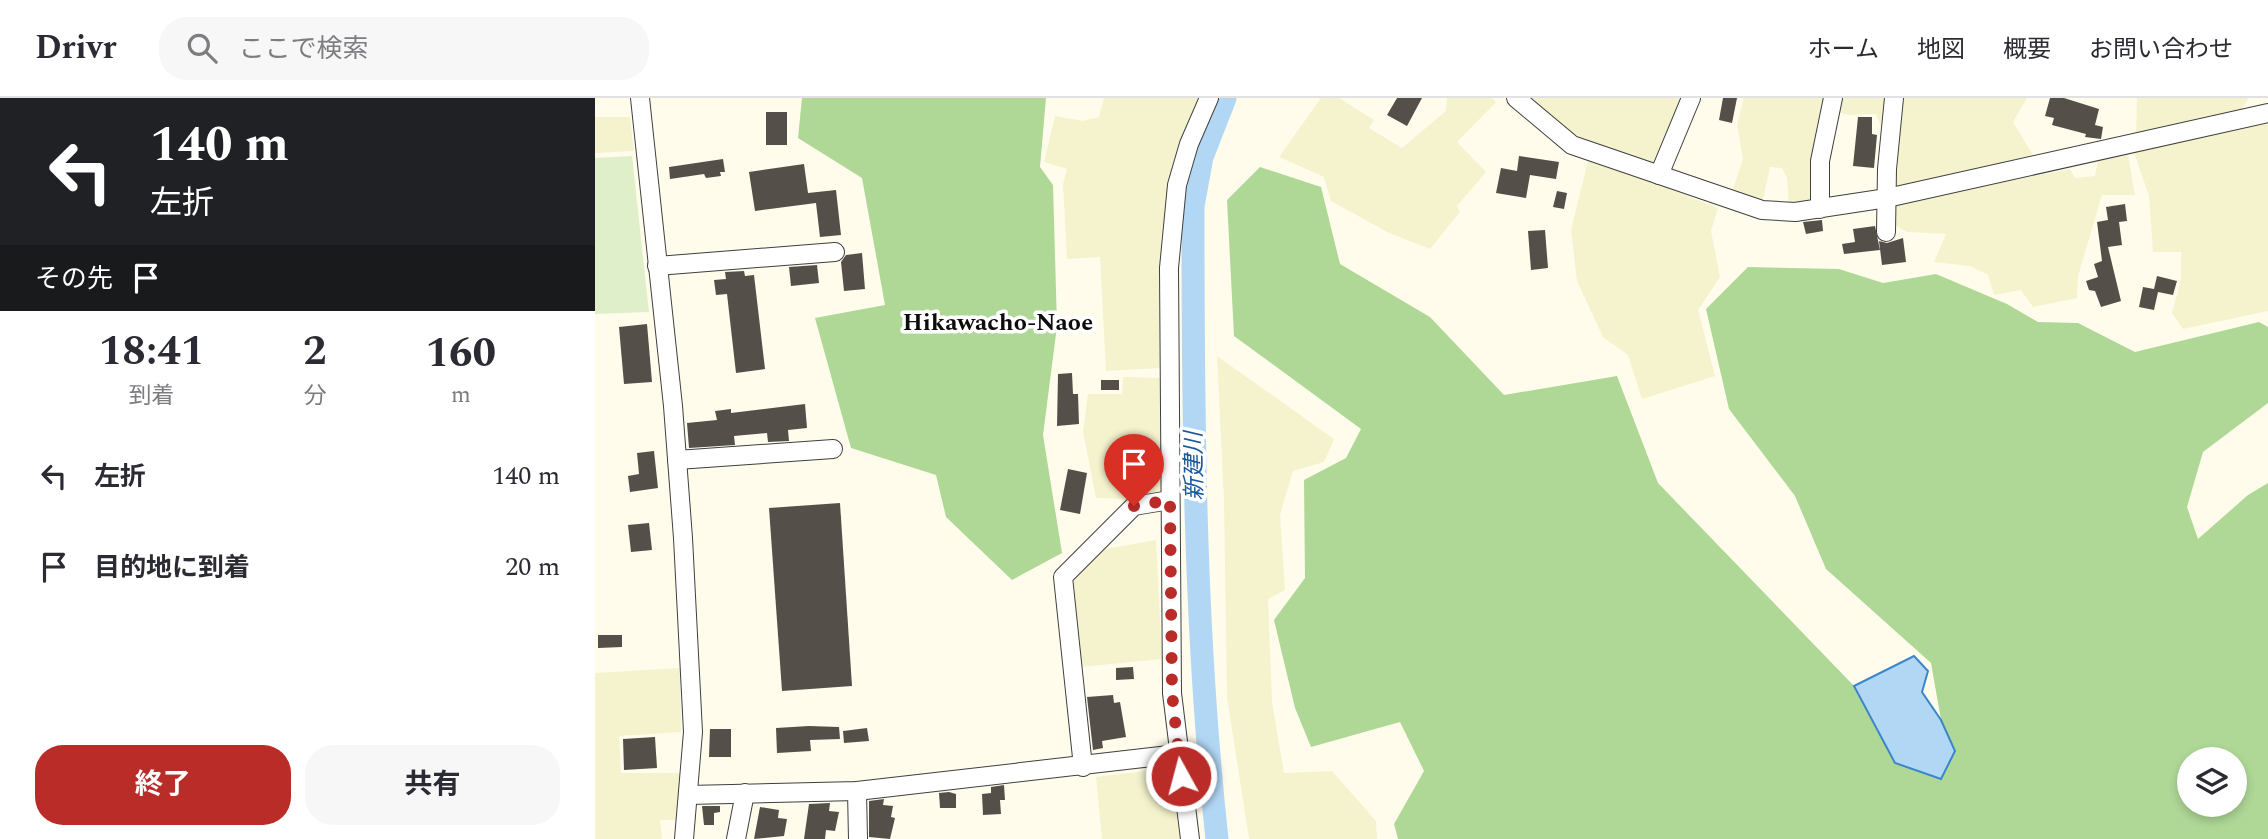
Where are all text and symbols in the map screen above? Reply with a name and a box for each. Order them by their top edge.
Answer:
search box [159,17,649,80]
text: Drivr [35,23,117,73]
icon: search [183,29,221,67]
text: ここで検索 [239,29,369,69]
text: ホーム [1808,32,1879,68]
text: 地図 [1917,32,1965,68]
text: 概要 [2003,32,2051,68]
text: お問い合わせ [2089,32,2233,68]
text: 140 m [150,108,289,183]
icon: left [35,126,126,217]
text: 左折 [150,179,214,228]
text: その先 [35,259,113,299]
icon: arrive [127,259,165,297]
district label: Hikawacho-Naoe [903,305,1093,341]
text: 18:41 [99,320,204,383]
text: 2 [303,320,327,383]
text: 160 [425,322,496,385]
text: m [451,378,471,413]
text: 到着 [129,379,175,414]
text: 分 [303,379,326,414]
water label: 新建川 [1177,428,1213,501]
pin [1104,434,1164,506]
icon: arrive [1115,445,1153,483]
text: 140 m [492,456,560,496]
icon: left [35,457,73,495]
text: 左折 [94,457,146,497]
text: 20 m [505,547,560,587]
icon: arrive [35,548,73,586]
text: 目的地に到着 [94,548,250,588]
position arrow [1144,739,1218,813]
button: 終了 [35,745,291,825]
button: 共有 [305,745,560,825]
map controls [2177,747,2247,817]
button: layers [2177,747,2247,817]

